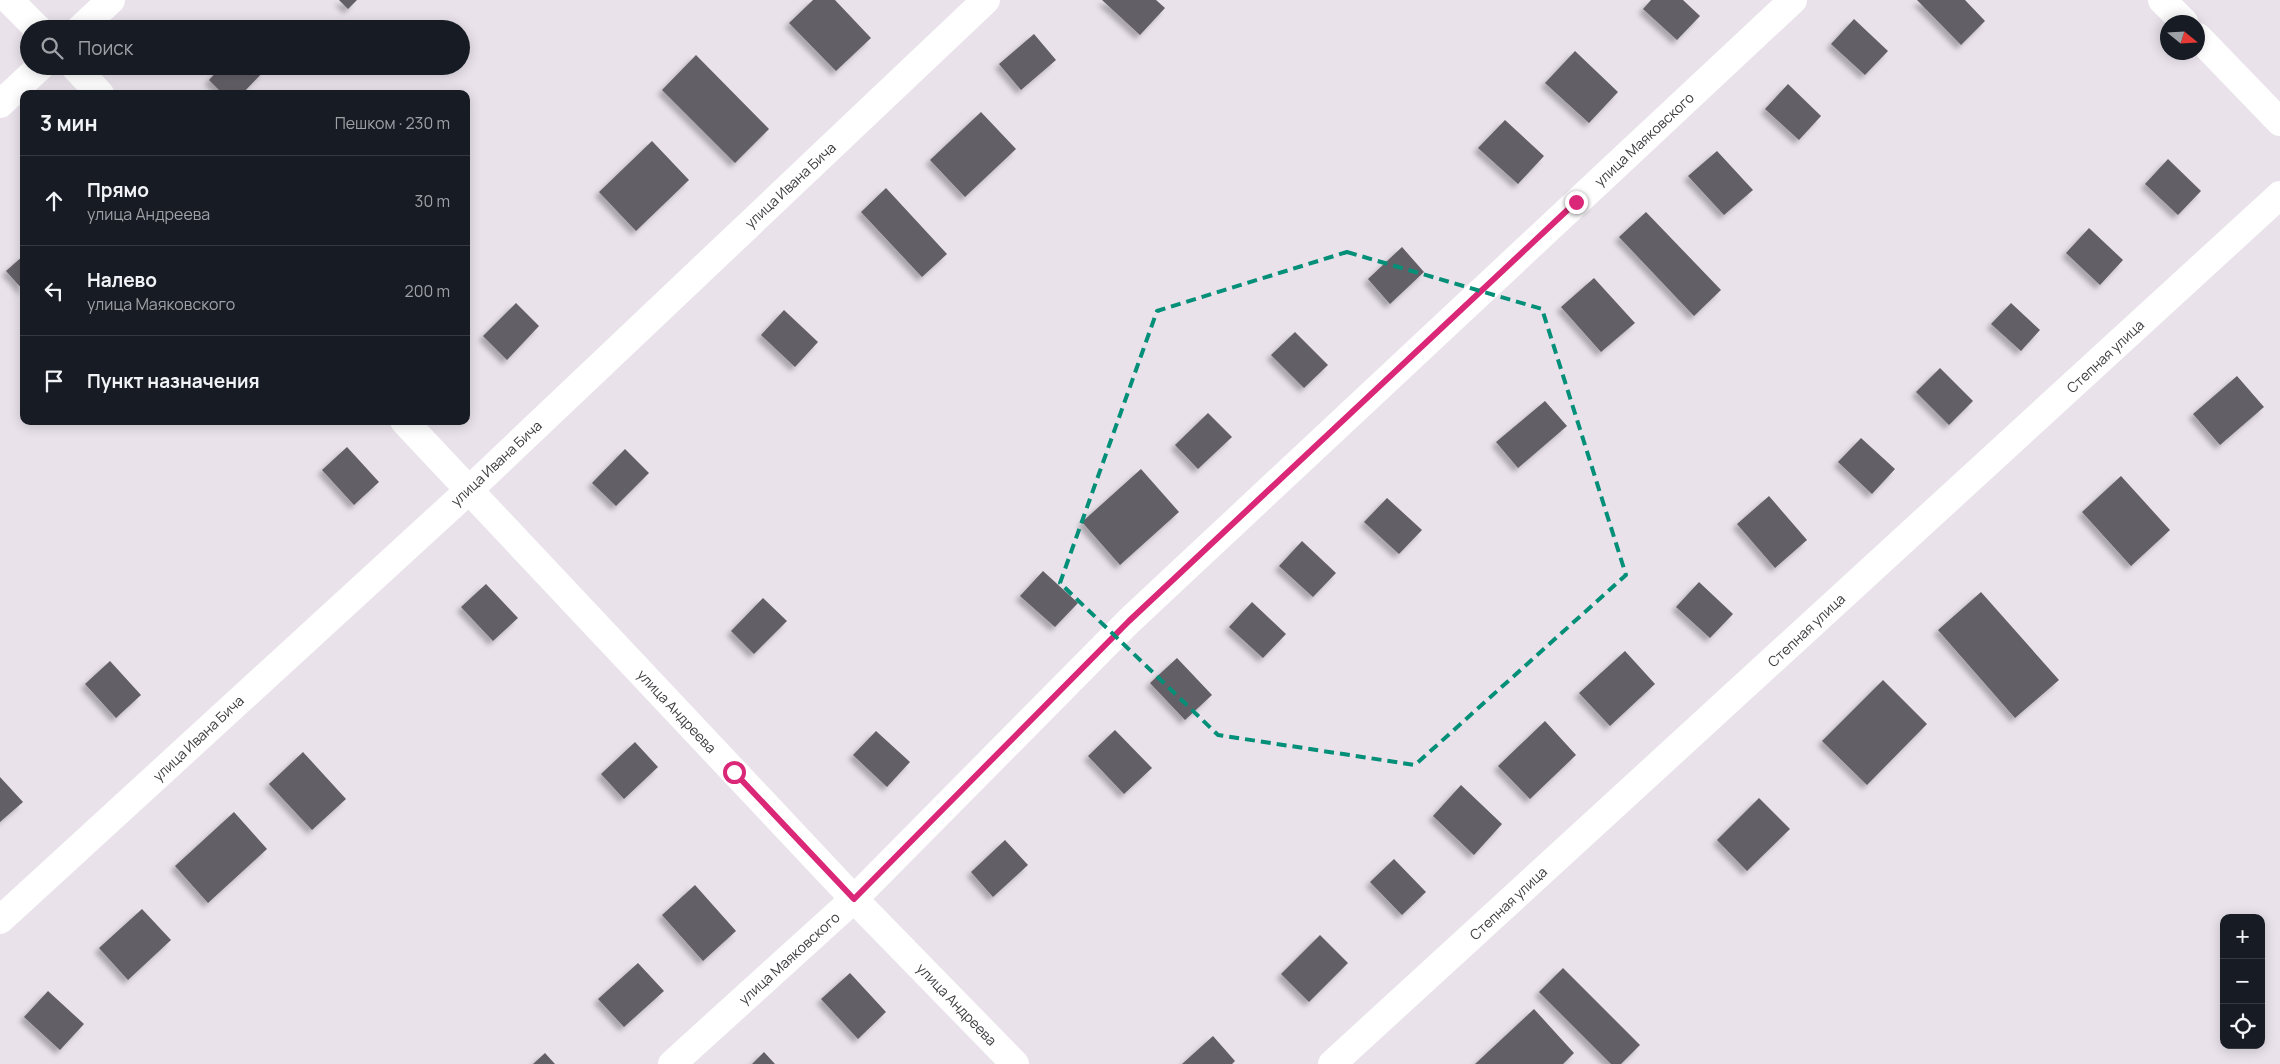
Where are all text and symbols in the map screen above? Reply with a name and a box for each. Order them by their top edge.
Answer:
north arrow [2160,15,2205,60]
search box [20,20,470,75]
icon: search [38,34,66,62]
text: Поиск [78,35,133,61]
street label: улица Маяковского [1590,88,1698,190]
text: 3 мин [40,109,97,137]
text: Пешком · 230 m [335,112,450,134]
street label: улица Ивана Бича [740,138,840,232]
text: Прямо [87,177,149,203]
icon: ahead [40,187,68,215]
text: 30 m [415,190,450,212]
route end [1565,191,1588,214]
text: улица Андреева [87,203,210,225]
text: Налево [87,267,157,293]
icon: left [40,277,68,305]
text: 200 m [405,280,450,302]
text: улица Маяковского [87,293,235,315]
street label: Степная улица [2062,315,2148,397]
icon: arrive [40,367,68,395]
text: Пункт назначения [87,368,260,394]
street label: улица Ивана Бича [446,416,546,510]
street label: Степная улица [1763,589,1849,671]
street label: улица Андреева [633,665,721,757]
street label: улица Ивана Бича [148,691,248,785]
route start [723,761,746,784]
street label: Степная улица [1465,862,1551,944]
street label: улица Маяковского [734,908,844,1008]
map controls [2220,914,2265,1049]
button: + [2220,914,2265,959]
street label: улица Андреева [913,959,1001,1049]
button: − [2220,959,2265,1004]
button: locate [2220,1004,2265,1049]

